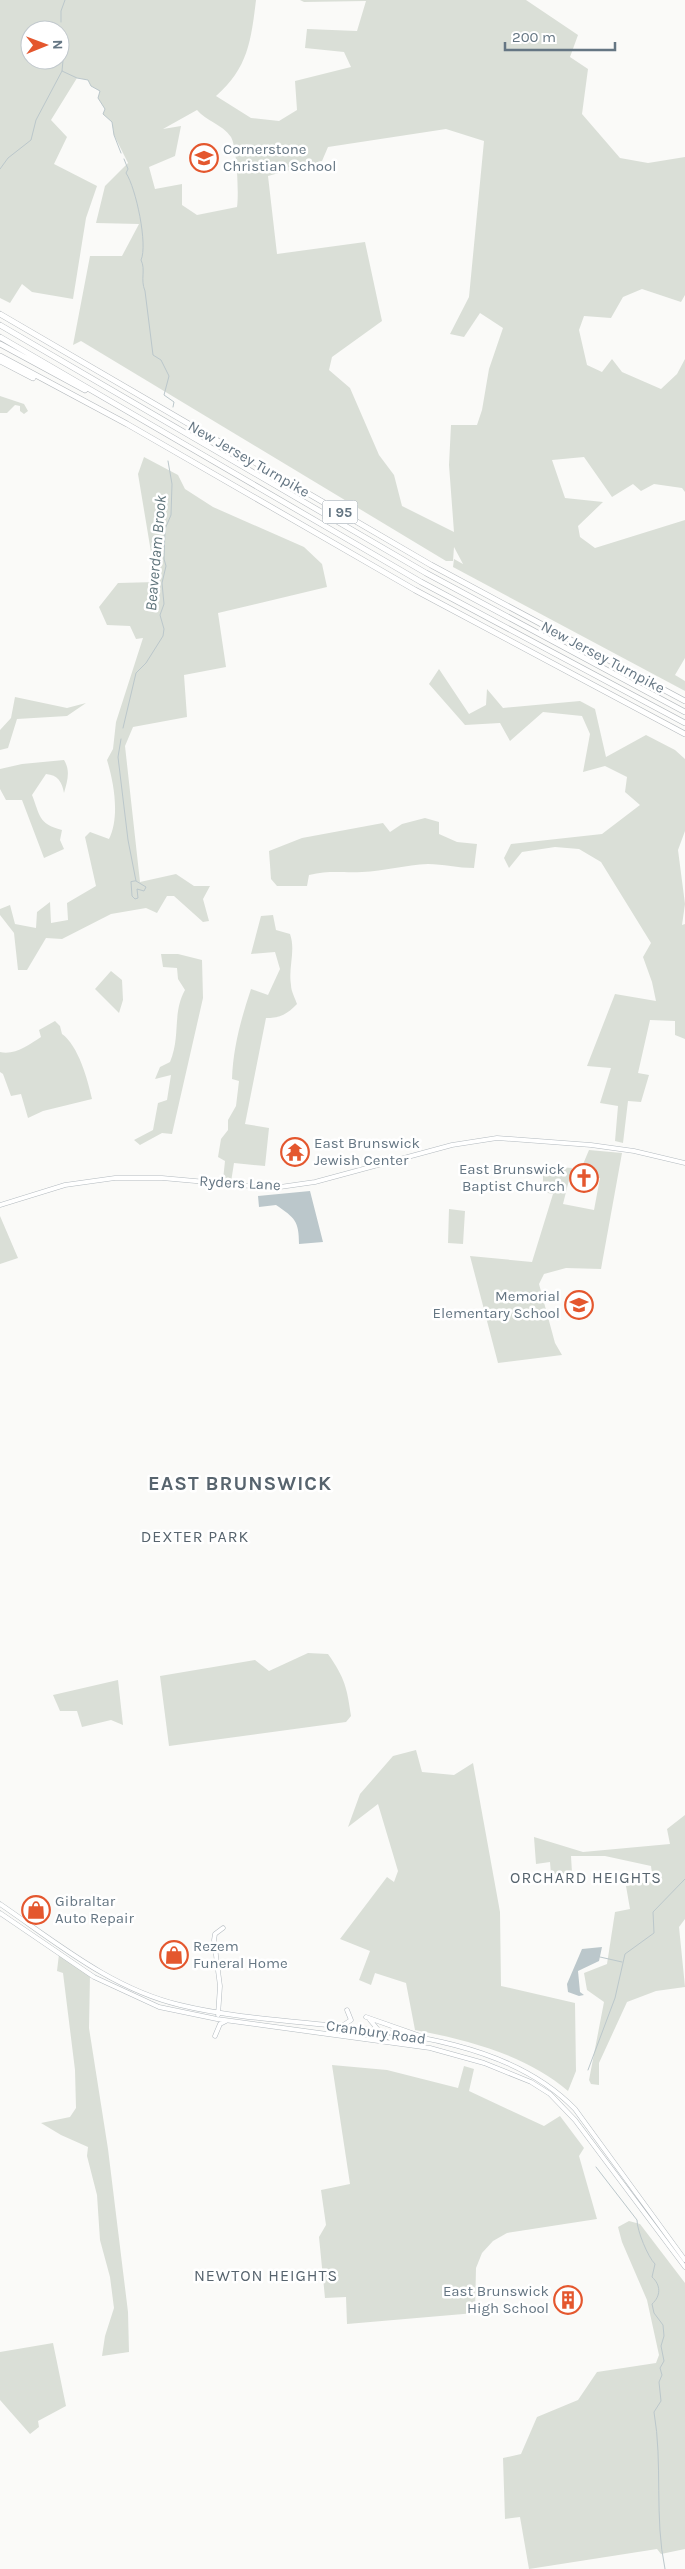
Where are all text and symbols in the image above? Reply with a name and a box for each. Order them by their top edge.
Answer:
north arrow [20,20,70,70]
scale bar [505,20,615,52]
text: 200 m [512,28,556,46]
text: N [49,40,66,50]
place label: Cornerstone Christian School [223,140,336,175]
school or university icon: Cornerstone Christian School [189,143,219,173]
street label: New Jersey Turnpike [185,417,313,501]
water label: Beaverdam Brook [141,493,170,612]
road number: I 95 [322,501,358,524]
street label: New Jersey Turnpike [538,617,668,697]
place label: East Brunswick Jewish Center [314,1134,420,1169]
temple icon: East Brunswick Jewish Center [280,1137,310,1167]
place label: East Brunswick Baptist Church [459,1160,565,1195]
church icon: East Brunswick Baptist Church [569,1163,599,1193]
street label: Ryders Lane [199,1172,281,1194]
place label: Memorial Elementary School [433,1287,560,1322]
school or university icon: Memorial Elementary School [564,1290,594,1320]
district label: EAST BRUNSWICK [148,1472,332,1495]
district label: DEXTER PARK [141,1527,249,1546]
district label: ORCHARD HEIGHTS [510,1868,662,1887]
place label: Gibraltar Auto Repair [55,1892,134,1927]
shop icon: Gibraltar Auto Repair [21,1895,51,1925]
place label: Rezem Funeral Home [193,1937,288,1972]
shop icon: Rezem Funeral Home [159,1940,189,1970]
street label: Cranbury Road [325,2016,427,2048]
district label: NEWTON HEIGHTS [194,2266,338,2285]
place label: East Brunswick High School [443,2282,549,2317]
building icon: East Brunswick High School [553,2285,583,2315]

